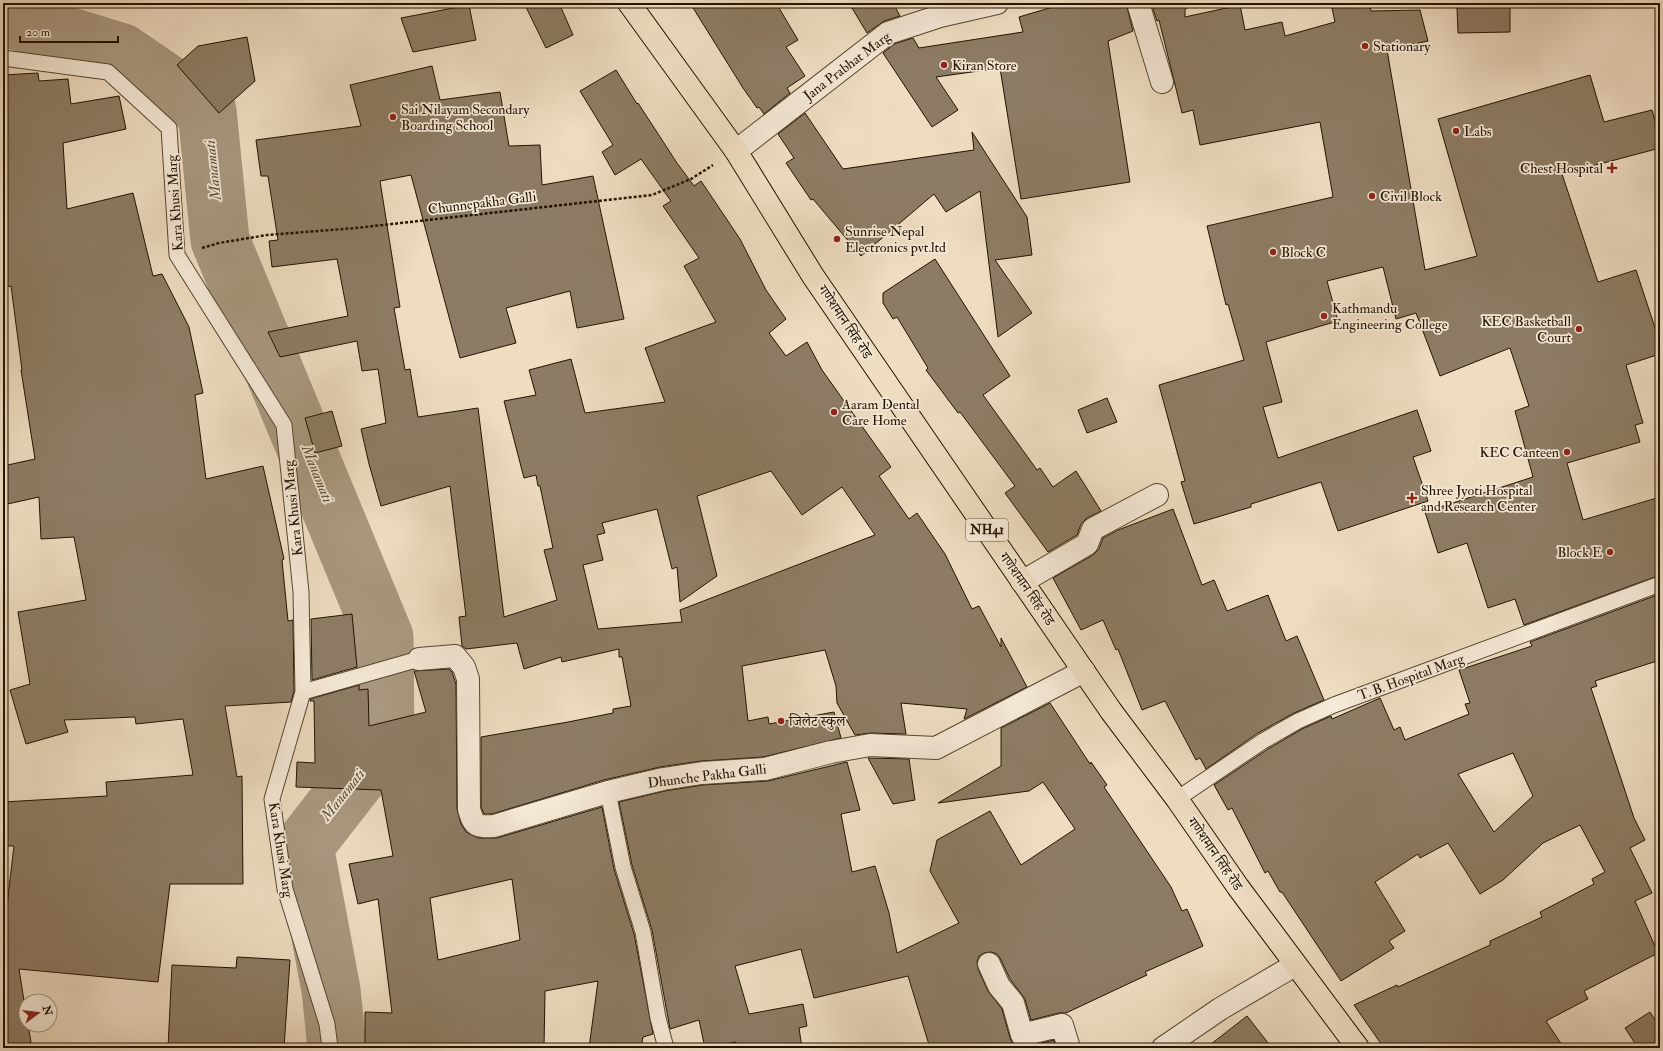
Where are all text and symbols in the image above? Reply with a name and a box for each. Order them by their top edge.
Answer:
scale bar [20,18,118,44]
text: 20 m [26,25,51,40]
street label: Jana Prabhat Marg [799,27,895,105]
place label: Stationary [1373,38,1431,56]
marker: Stationary [1360,41,1370,51]
place label: Kiran Store [952,57,1017,74]
marker: Kiran Store [939,60,949,70]
place label: Sai Nilayam Secondary Boarding School [401,101,530,134]
marker: Sai Nilayam Secondary Boarding School [388,112,398,122]
place label: Labs [1464,123,1492,140]
marker: Labs [1451,126,1461,136]
water label: Manamati [200,139,226,202]
street label: Kara Khusi Marg [163,153,187,252]
place label: Chest Hospital [1520,160,1603,178]
marker: Chest Hospital [1606,162,1618,174]
street label: Chunnepakha Galli [427,188,538,219]
place label: Civil Block [1380,188,1442,205]
marker: Civil Block [1367,191,1377,201]
place label: Sunrise Nepal Electronics pvt.ltd [845,223,946,257]
marker: Sunrise Nepal Electronics pvt.ltd [832,234,842,244]
place label: Block C [1281,244,1326,261]
marker: Block C [1268,247,1278,257]
street label: गणेशमान सिंह रोड [814,280,877,363]
place label: Kathmandu Engineering College [1332,300,1448,333]
marker: Kathmandu Engineering College [1319,311,1329,321]
place label: KEC Basketball Court [1482,313,1571,346]
marker: KEC Basketball Court [1574,324,1584,334]
place label: Aaram Dental Care Home [841,396,920,429]
marker: Aaram Dental Care Home [829,407,839,417]
water label: Manamati [296,441,337,506]
place label: KEC Canteen [1479,444,1559,461]
marker: KEC Canteen [1562,447,1572,457]
street label: Kara Khusi Marg [279,458,306,557]
place label: Shree Jyoti Hospital and Research Center [1421,482,1537,515]
marker: Shree Jyoti Hospital and Research Center [1406,492,1418,504]
road number: NH41 [966,519,1008,541]
place label: Block E [1557,544,1602,561]
marker: Block E [1605,547,1615,557]
street label: गणेशमान सिंह रोड [995,548,1060,629]
street label: T. B. Hospital Marg [1356,650,1468,705]
place label: जिलेट स्कुल [788,712,846,730]
marker: जिलेट स्कुल [776,716,786,726]
street label: Dhunche Pakha Galli [647,760,768,792]
water label: Manamati [316,765,369,826]
street label: Kara Khusi Marg [265,801,297,900]
street label: गणेशमान सिंह रोड [1183,813,1248,894]
north arrow [18,993,58,1033]
text: N [39,1003,55,1018]

